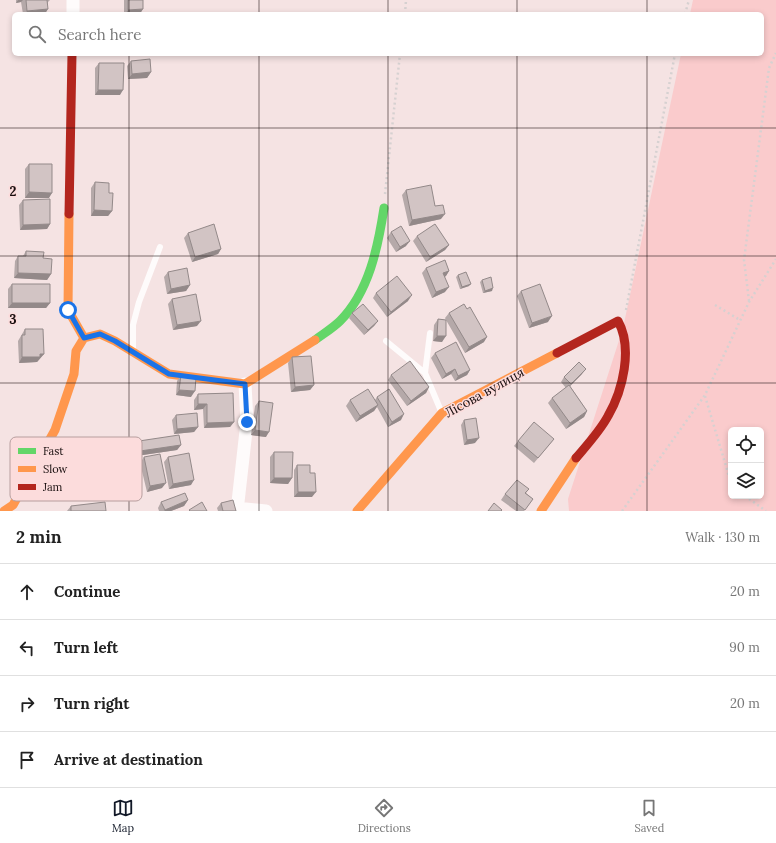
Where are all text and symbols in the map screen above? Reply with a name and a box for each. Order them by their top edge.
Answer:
search box [12,12,764,56]
icon: search [26,23,48,45]
text: Search here [58,25,141,44]
text: 2 [10,183,17,200]
route start [59,301,77,319]
text: 3 [9,311,17,328]
street label: Лісова вулиця [441,364,527,421]
route end [238,413,256,431]
map controls [728,427,764,499]
button: locate [728,427,764,463]
legend [10,437,142,501]
text: Fast [43,444,64,458]
text: Slow [43,462,68,476]
button: layers [728,463,764,499]
text: Jam [42,480,63,494]
text: 2 min [16,526,62,548]
text: Walk · 130 m [685,529,760,546]
icon: ahead [16,581,38,603]
text: Continue [54,582,120,601]
text: 20 m [730,583,760,600]
icon: left [16,637,38,659]
text: Turn left [54,638,118,657]
text: 90 m [729,639,760,656]
icon: right [16,693,38,715]
text: Turn right [54,694,130,713]
text: 20 m [730,695,760,712]
icon: arrive [16,749,38,771]
text: Arrive at destination [54,750,203,769]
tab: Map [112,797,134,835]
tab: Directions [358,797,411,835]
tab: Saved [634,797,664,835]

